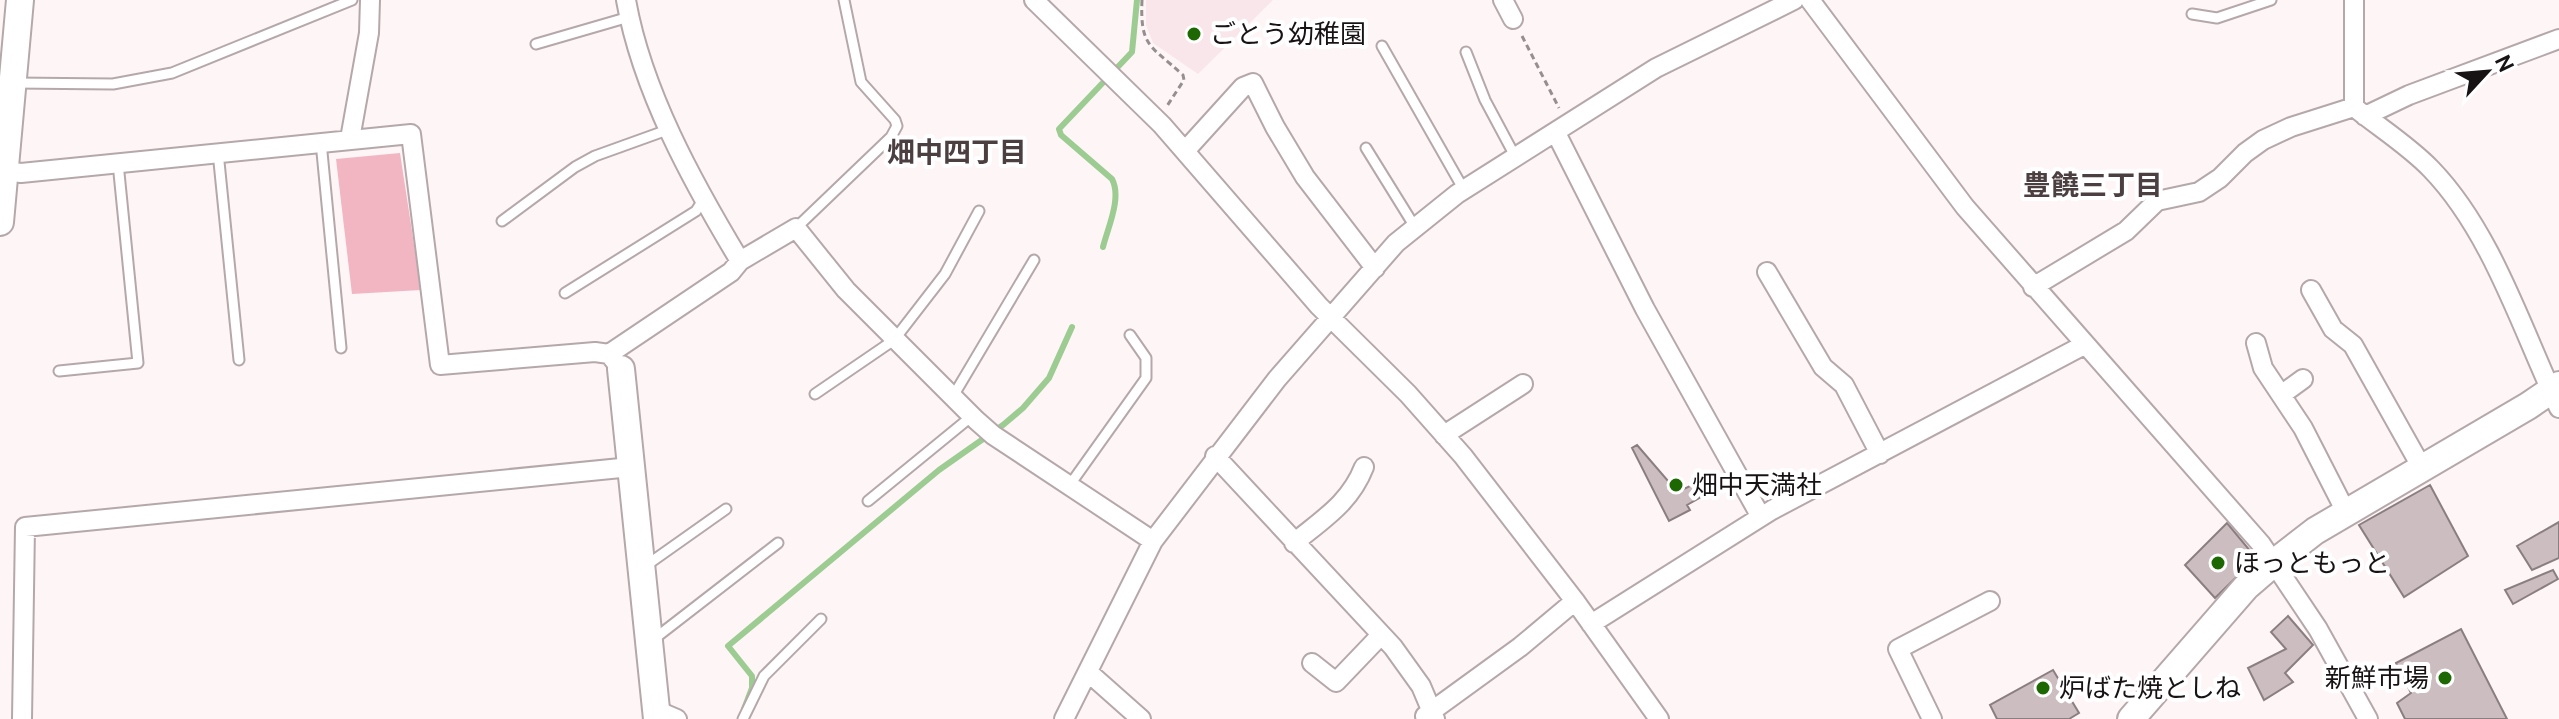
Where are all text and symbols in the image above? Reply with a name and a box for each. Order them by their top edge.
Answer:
place label: ごとう幼稚園 [1210,18,1366,50]
marker: ごとう幼稚園 [1185,25,1203,43]
north arrow [2447,32,2527,112]
text: N [2489,51,2520,76]
district label: 畑中四丁目 [887,135,1027,169]
district label: 豊饒三丁目 [2023,168,2163,202]
place label: 畑中天満社 [1692,469,1822,501]
marker: 畑中天満社 [1667,476,1685,494]
place label: ほっともっと [2234,547,2390,579]
marker: ほっともっと [2209,554,2227,572]
place label: 新鮮市場 [2325,662,2429,694]
marker: 新鮮市場 [2436,669,2454,687]
place label: 炉ばた焼としね [2059,672,2241,704]
marker: 炉ばた焼としね [2034,679,2052,697]

